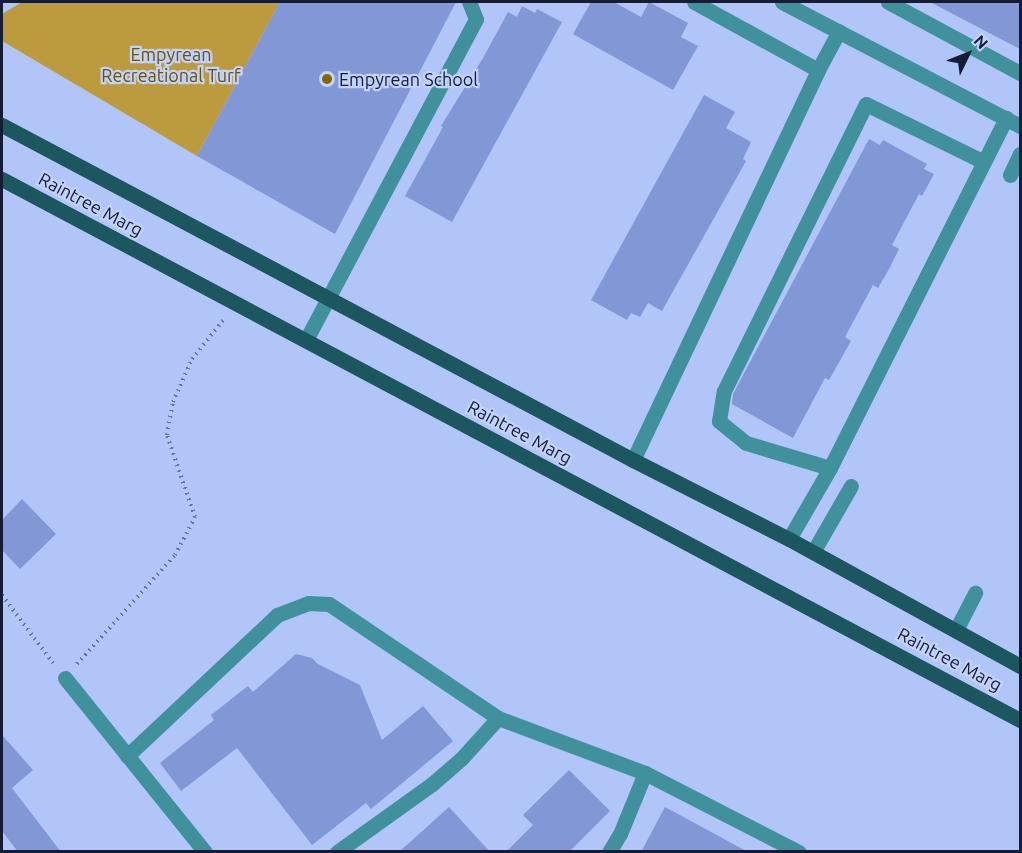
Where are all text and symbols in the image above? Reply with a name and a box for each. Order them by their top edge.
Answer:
north arrow [938,24,998,84]
text: N [971,31,992,52]
park label: Empyrean Recreational Turf [101,44,241,86]
place label: Empyrean School [339,68,478,90]
marker: Empyrean School [320,72,334,86]
street label: Raintree Marg [35,167,147,241]
street label: Raintree Marg [464,395,576,469]
street label: Raintree Marg [894,622,1006,696]

